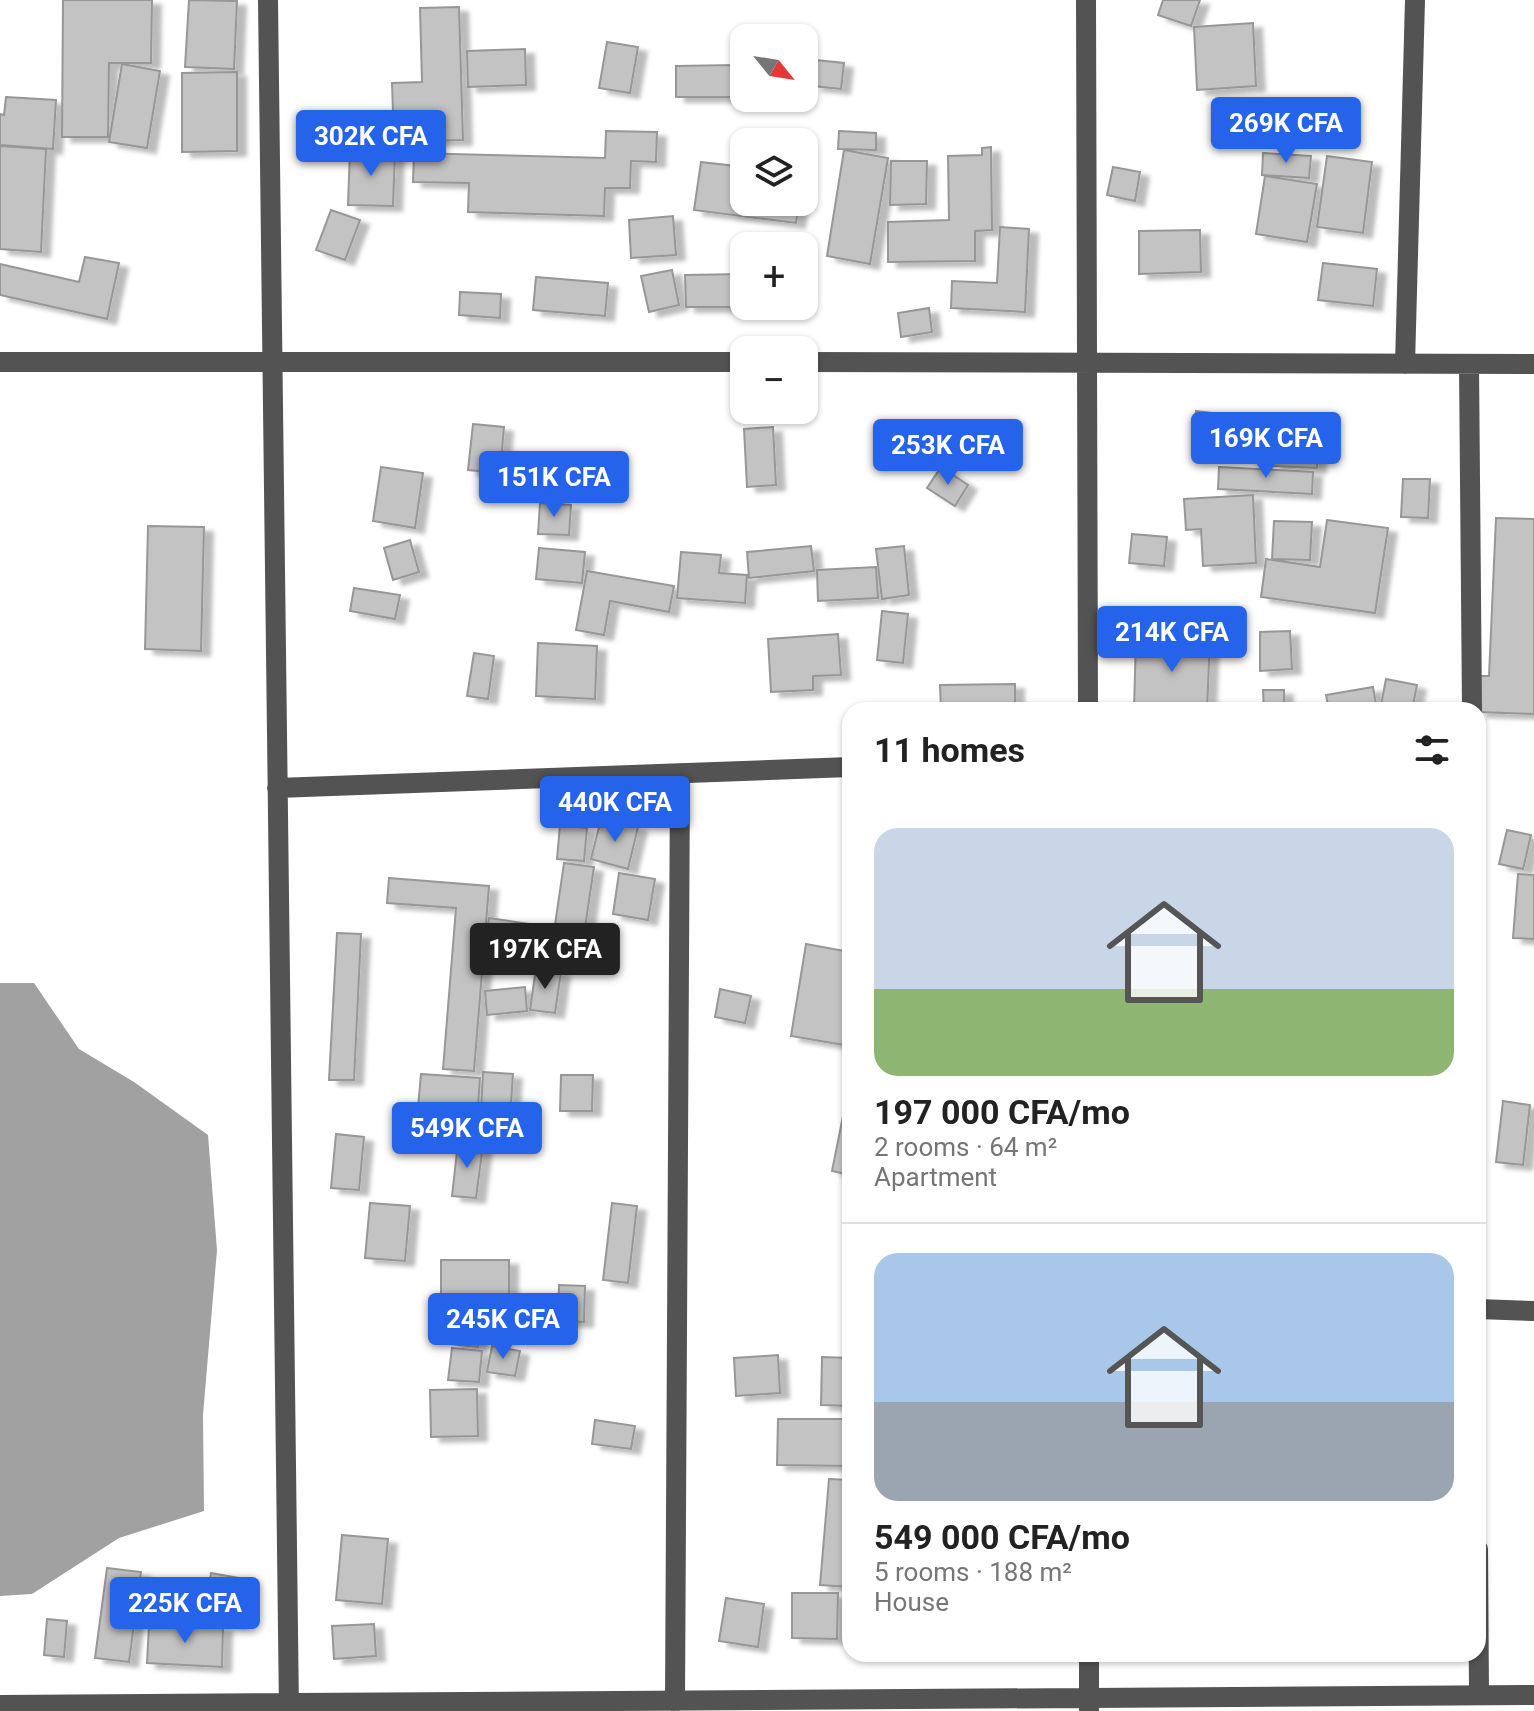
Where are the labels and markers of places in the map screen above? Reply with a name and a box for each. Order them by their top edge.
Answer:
pin: 269K CFA [1203,97,1369,165]
pin: 302K CFA [288,110,454,178]
pin: 169K CFA [1183,412,1349,480]
pin: 253K CFA [865,419,1031,487]
pin: 151K CFA [471,451,637,519]
pin: 214K CFA [1089,606,1255,674]
pin: 440K CFA [532,776,698,844]
pin: 197K CFA [462,923,628,991]
pin: 549K CFA [384,1102,550,1170]
pin: 245K CFA [420,1293,586,1361]
pin: 225K CFA [102,1577,268,1645]

